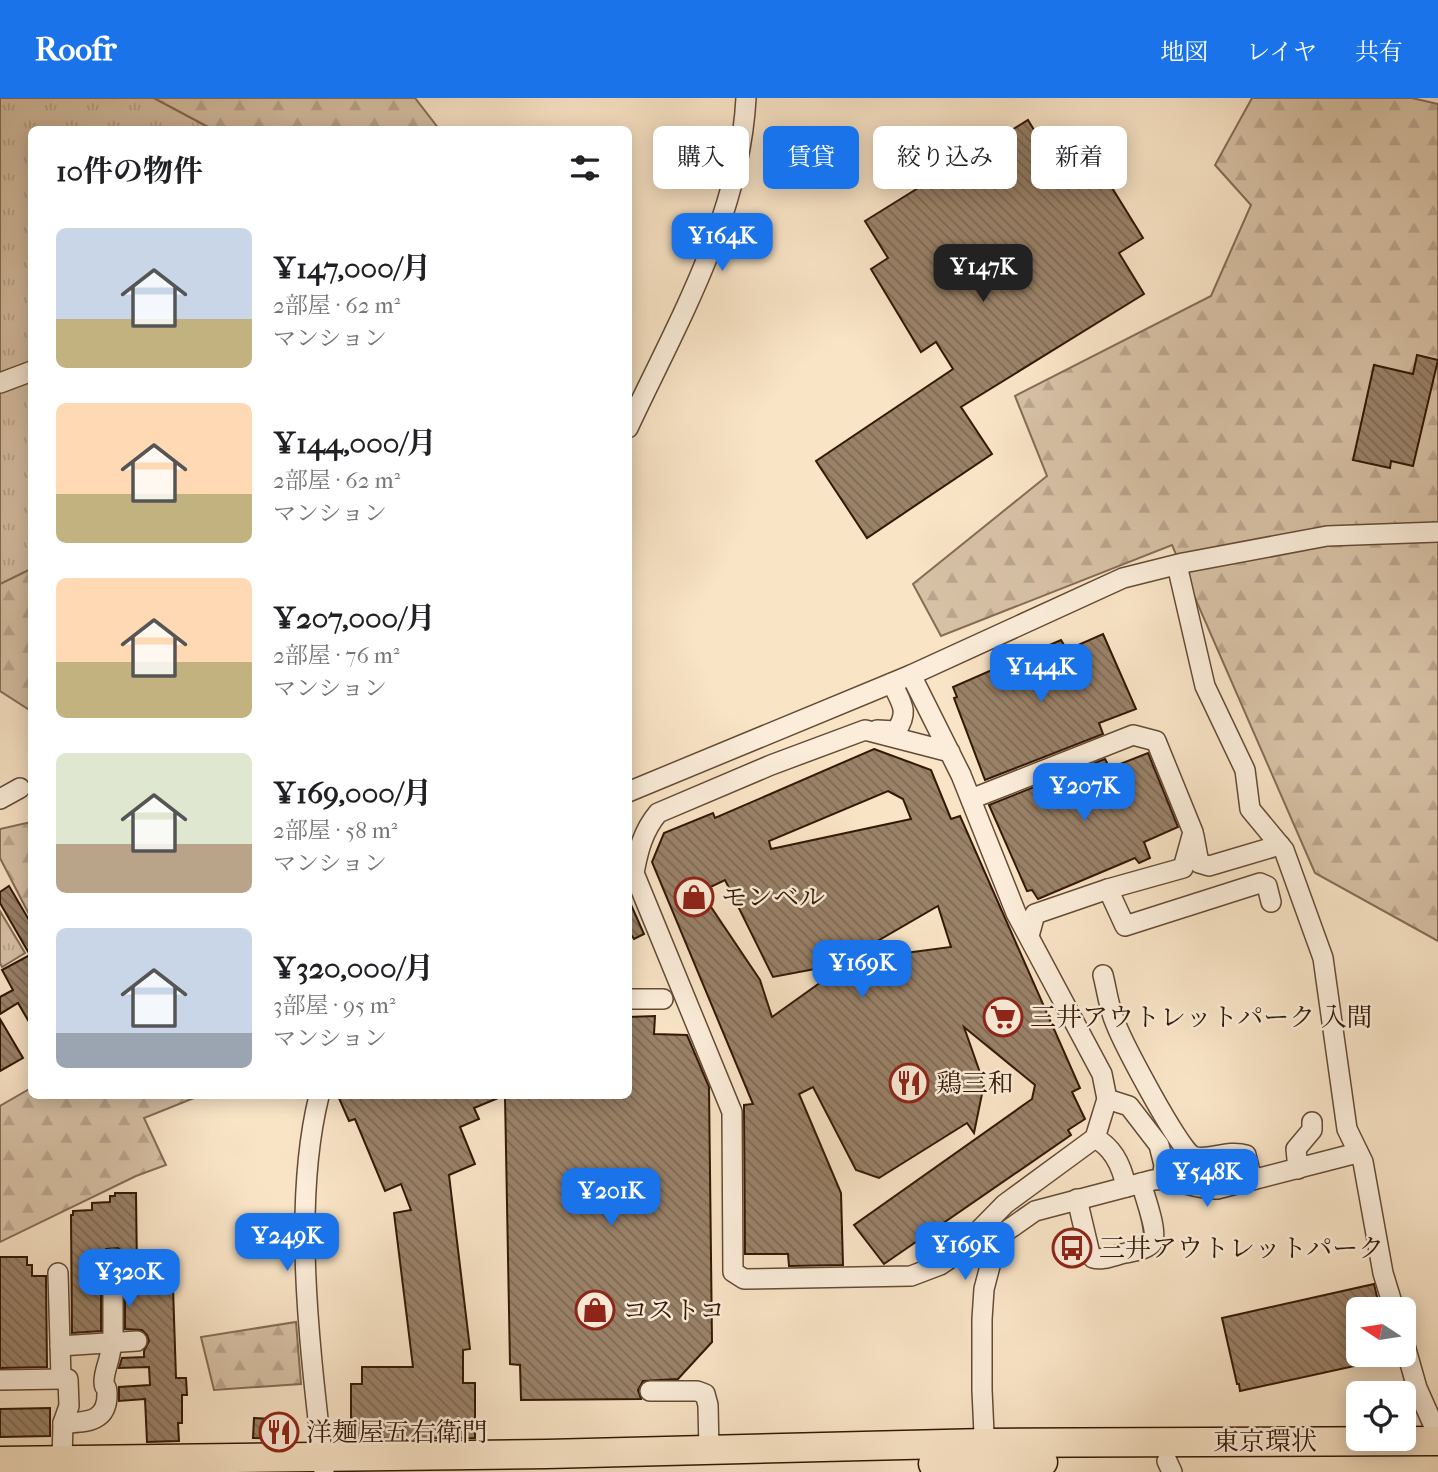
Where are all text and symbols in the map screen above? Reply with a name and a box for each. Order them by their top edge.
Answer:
text: Roofr [35,30,117,69]
text: 地図 [1160,38,1208,66]
text: レイヤ [1246,38,1317,66]
text: 共有 [1355,38,1403,66]
chip: 購入 [653,126,749,189]
chip: 賃貸 [763,126,859,189]
chip: 絞り込み [873,126,1017,189]
chip: 新着 [1031,126,1127,189]
icon: filters [566,149,604,187]
text: 10件の物件 [56,154,203,189]
pin: ¥164K [673,214,771,273]
text: ¥164K [688,222,756,249]
pin: ¥147K [934,244,1032,304]
text: ¥147,000/月 [273,251,431,286]
text: ¥147K [950,253,1016,280]
icon: home [112,256,196,340]
text: 2部屋 · 62 m² [273,292,400,319]
text: マンション [273,325,387,352]
text: ¥144,000/月 [273,426,437,461]
icon: home [112,431,196,515]
text: 2部屋 · 62 m² [273,467,400,494]
text: マンション [273,500,387,527]
text: ¥207,000/月 [273,601,435,636]
icon: home [112,606,196,690]
text: 2部屋 · 76 m² [273,642,399,669]
pin: ¥144K [992,644,1090,704]
text: ¥144K [1006,653,1076,680]
text: マンション [273,675,387,702]
pin: ¥207K [1035,764,1133,823]
text: ¥207K [1049,772,1119,799]
text: ¥169,000/月 [273,776,432,811]
icon: home [112,781,196,865]
text: 2部屋 · 58 m² [273,817,397,844]
text: マンション [273,850,387,877]
shop icon: モンベル [673,876,715,918]
place label: モンベル [721,882,825,913]
pin: ¥169K [813,940,911,1000]
text: ¥169K [828,949,896,976]
text: ¥320,000/月 [273,951,434,986]
icon: home [112,956,196,1040]
text: 3部屋 · 95 m² [273,992,395,1019]
supermarket icon: 三井アウトレットパーク 入間 [982,996,1024,1038]
place label: 三井アウトレットパーク 入間 [1030,1002,1373,1033]
text: マンション [273,1025,387,1052]
restaurant icon: 鶏三和 [888,1062,930,1104]
place label: 鶏三和 [936,1068,1014,1099]
pin: ¥548K [1158,1150,1256,1209]
text: ¥548K [1172,1158,1242,1185]
pin: ¥201K [562,1168,660,1228]
text: ¥201K [577,1177,645,1204]
pin: ¥249K [238,1214,336,1273]
text: ¥249K [251,1222,323,1249]
pin: ¥169K [916,1222,1014,1282]
bus stop icon: 三井アウトレットパーク [1051,1227,1093,1269]
text: ¥169K [931,1231,999,1258]
place label: 三井アウトレットパーク [1099,1233,1384,1264]
pin: ¥320K [80,1250,178,1309]
text: ¥320K [95,1258,163,1285]
shop icon: コストコ [574,1289,616,1331]
place label: コストコ [622,1295,725,1326]
north arrow [1346,1297,1416,1367]
map controls [1346,1297,1416,1451]
button: locate [1346,1381,1416,1451]
restaurant icon: 洋麺屋五右衛門 [258,1411,300,1453]
place label: 洋麺屋五右衛門 [306,1417,488,1448]
street label: 東京環状 [1213,1426,1317,1457]

